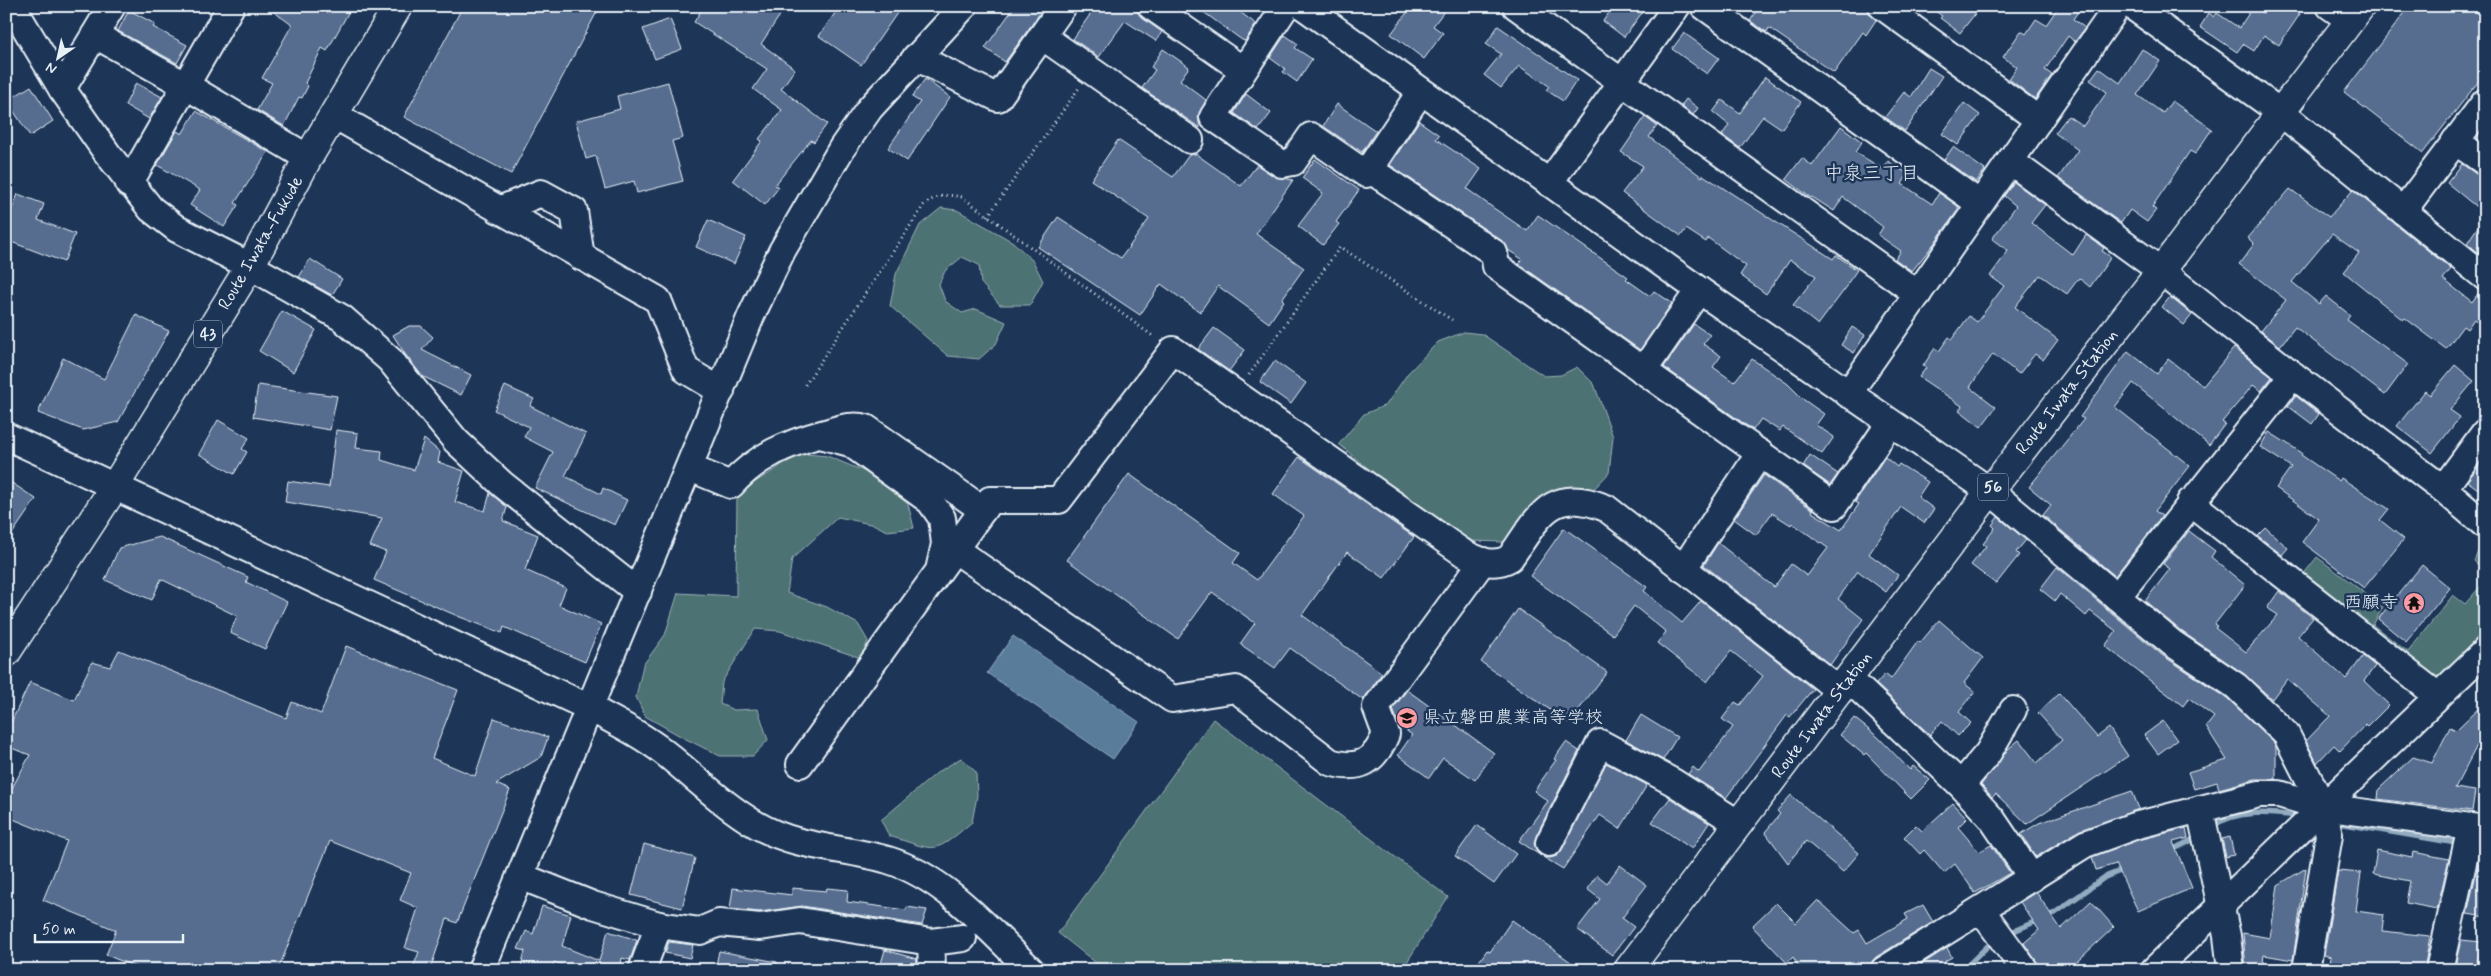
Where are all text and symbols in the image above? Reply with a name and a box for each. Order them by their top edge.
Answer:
north arrow [32,32,82,82]
text: N [42,58,60,78]
district label: 中泉三丁目 [1824,161,1920,186]
street label: Route Iwata-Fukude [213,171,309,315]
road number: 43 [194,320,222,348]
street label: Route Iwata Station [2010,324,2124,460]
road number: 56 [1978,474,2008,501]
place label: 西願寺 [2344,591,2398,615]
temple icon: 西願寺 [2402,591,2426,615]
street label: Route Iwata Station [1766,647,1878,783]
school or university icon: 県立磐田農業高等学校 [1395,706,1419,730]
place label: 県立磐田農業高等学校 [1423,706,1603,730]
scale bar [35,911,182,943]
text: 50 m [42,920,76,940]

